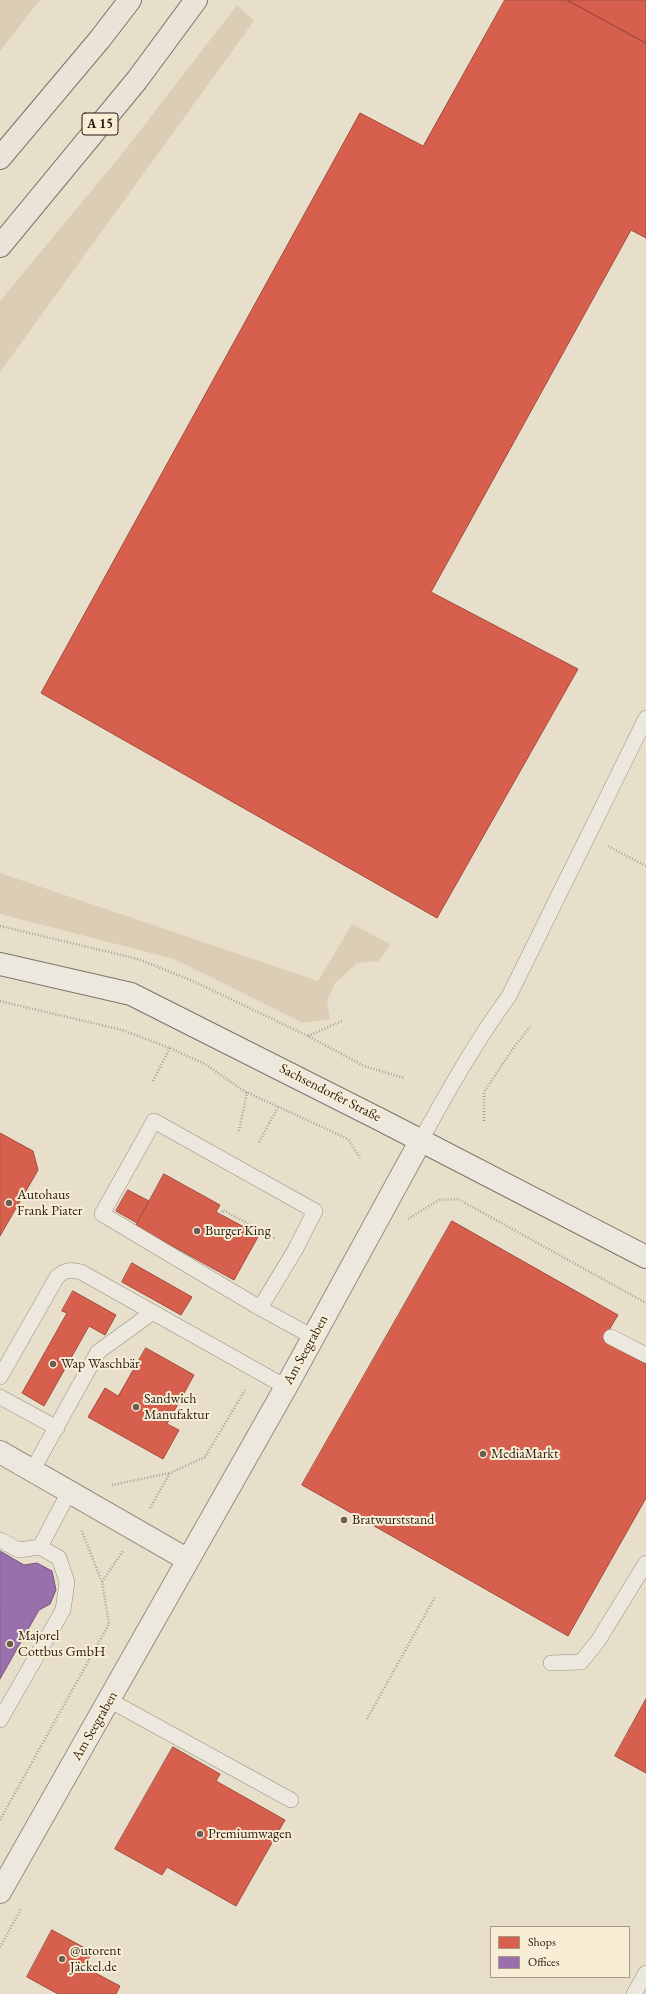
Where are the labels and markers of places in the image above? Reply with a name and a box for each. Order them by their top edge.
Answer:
place label: Autohaus Frank Piater [17,1187,82,1220]
marker: Autohaus Frank Piater [4,1198,14,1208]
place label: Burger King [205,1223,271,1239]
marker: Burger King [192,1226,202,1236]
place label: Wap Waschbär [61,1356,140,1372]
marker: Wap Waschbär [48,1359,58,1369]
place label: Sandwich Manufaktur [144,1391,209,1424]
marker: Sandwich Manufaktur [131,1402,141,1412]
place label: MediaMarkt [491,1446,558,1462]
marker: MediaMarkt [478,1449,488,1459]
place label: Bratwurststand [352,1512,434,1528]
marker: Bratwurststand [339,1515,349,1525]
place label: Majorel Cottbus GmbH [18,1628,105,1660]
marker: Majorel Cottbus GmbH [5,1639,15,1649]
place label: Premiumwagen [208,1826,292,1842]
marker: Premiumwagen [195,1829,205,1839]
place label: @utorent Jäckel.de [70,1943,121,1976]
marker: @utorent Jäckel.de [57,1954,67,1964]

